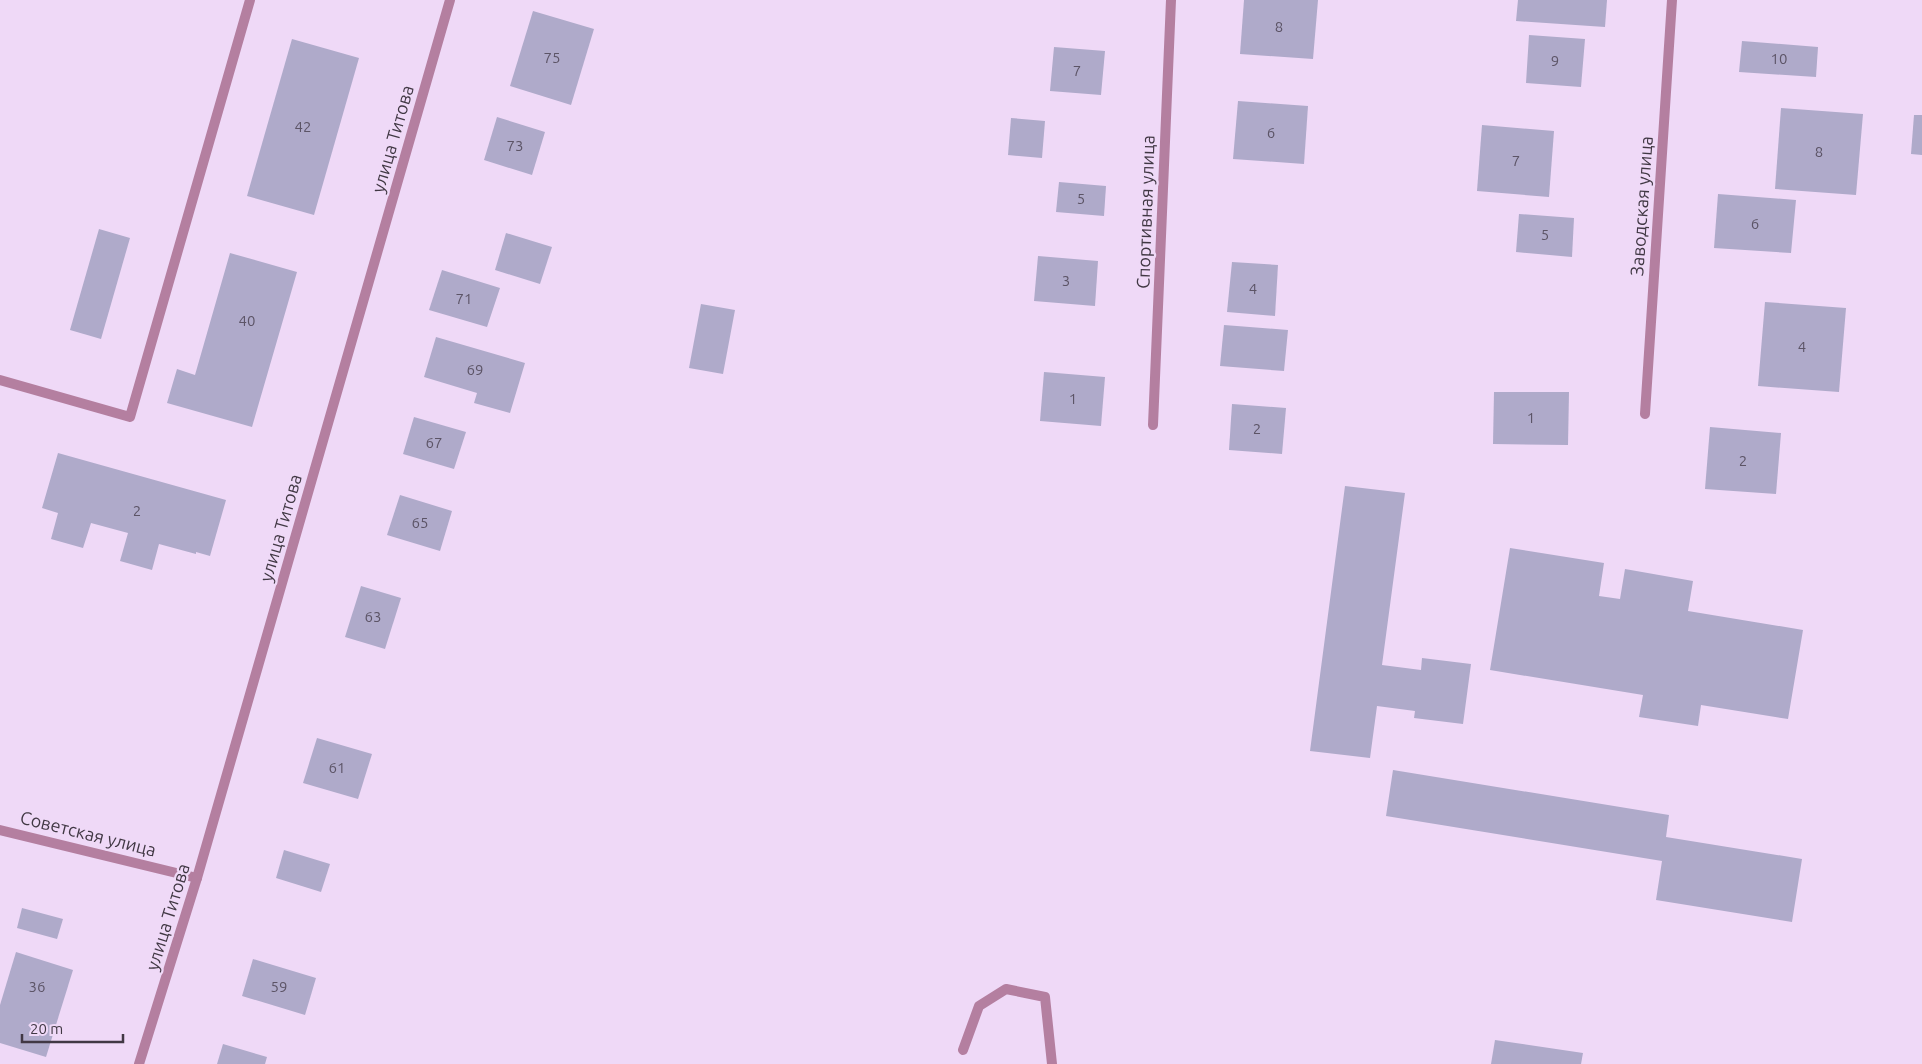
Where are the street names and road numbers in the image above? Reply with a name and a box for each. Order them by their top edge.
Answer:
street label: улица Титова [367,83,417,195]
street label: Спортивная улица [1132,135,1158,289]
street label: Заводская улица [1626,135,1656,277]
street label: улица Титова [255,472,305,584]
street label: Советская улица [18,806,158,860]
street label: улица Титова [141,861,193,973]

